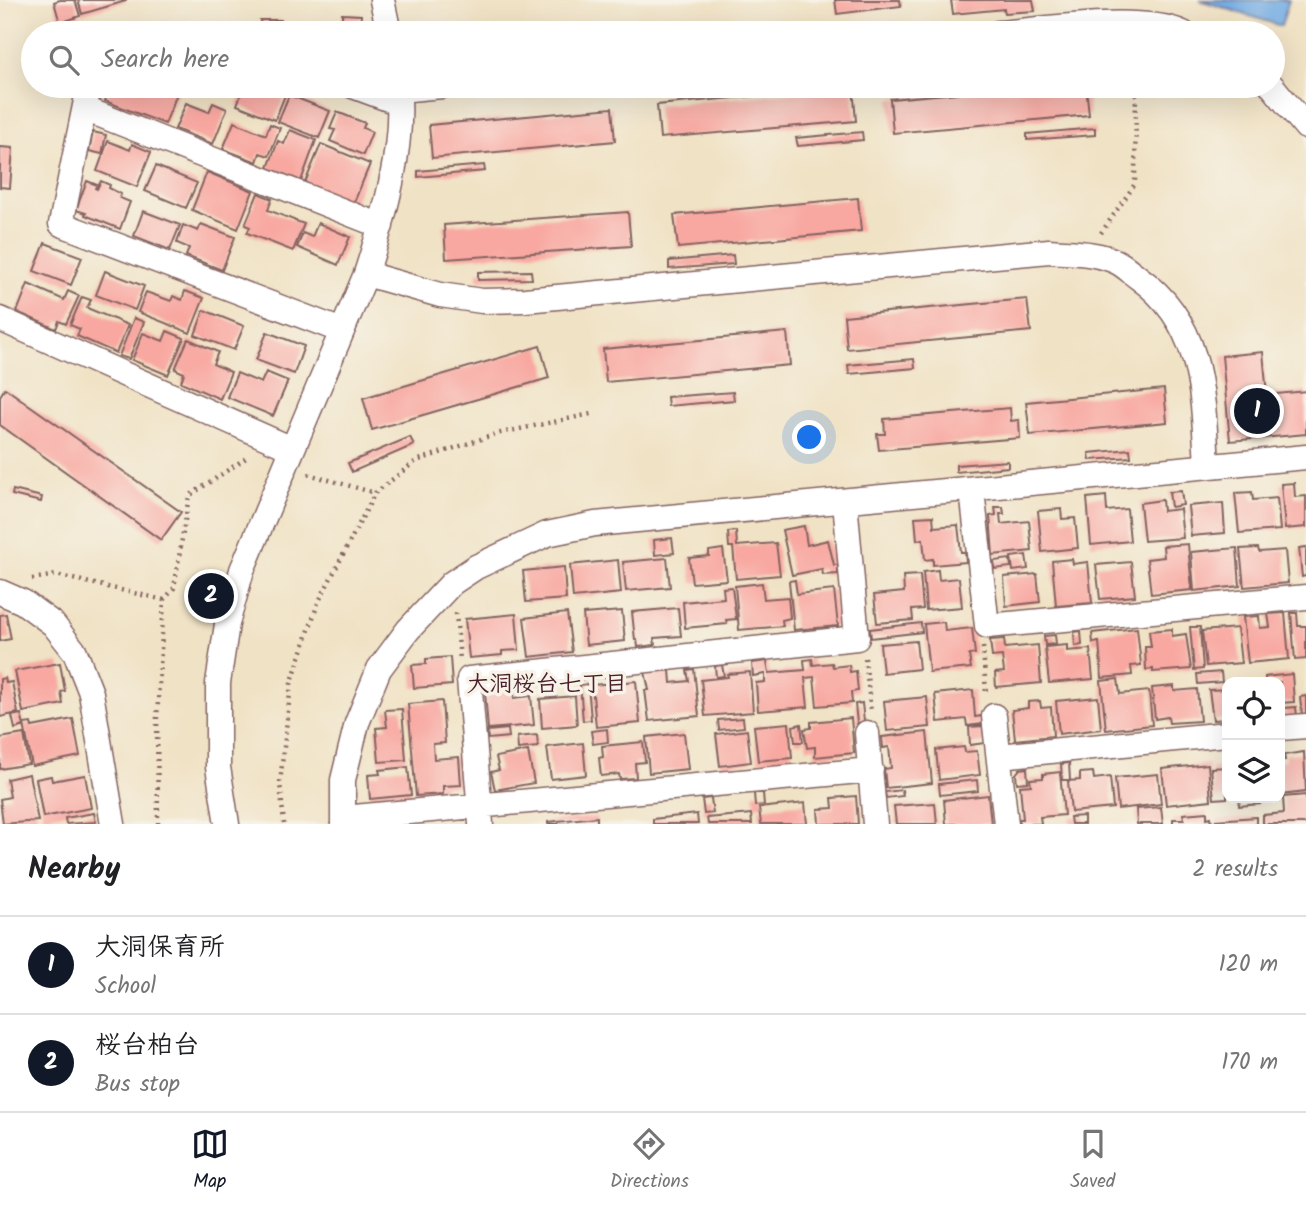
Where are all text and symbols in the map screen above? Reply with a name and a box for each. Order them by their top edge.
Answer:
search box [21,21,1285,98]
text: Search here [101,39,229,81]
icon: search [45,41,83,79]
pin: 1 [1234,385,1280,437]
your location [792,420,826,454]
pin: 2 [188,570,234,622]
district label: 大洞桜台七丁目 [467,667,628,703]
map controls [1222,677,1285,803]
button: locate [1222,677,1285,740]
button: layers [1222,740,1285,803]
text: Nearby [28,846,120,894]
text: 2 results [1192,852,1278,888]
text: 大洞保育所 [95,927,225,969]
text: 1 [48,947,54,983]
text: 120 m [1218,947,1278,983]
text: School [95,969,156,1005]
text: 桜台柏台 [95,1025,199,1067]
text: 2 [44,1045,58,1081]
text: 170 m [1221,1045,1278,1081]
text: Bus stop [95,1067,180,1103]
tab: Map [191,1125,229,1197]
tab: Directions [610,1125,689,1197]
tab: Saved [1070,1125,1115,1197]

